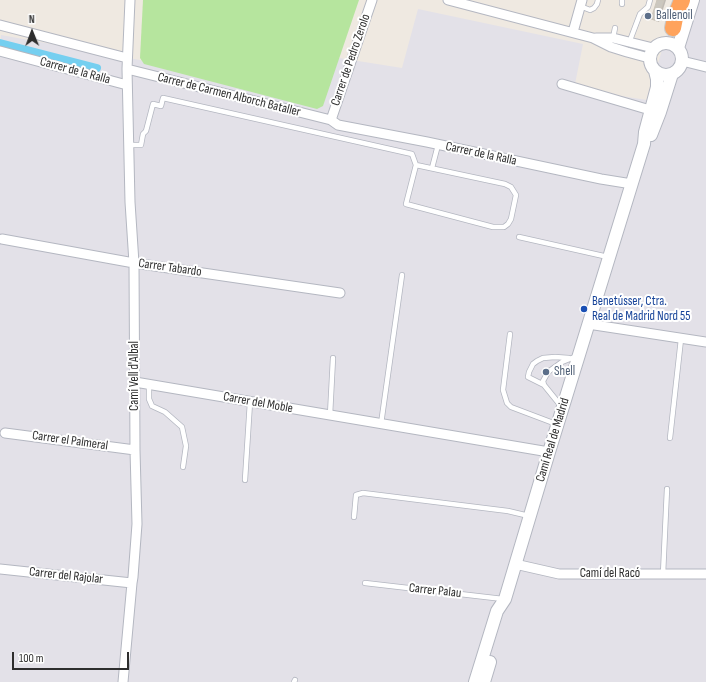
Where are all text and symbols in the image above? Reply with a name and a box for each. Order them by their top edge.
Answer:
place label: Ballenoil [656,8,693,24]
marker: Ballenoil [643,11,653,21]
north arrow [12,12,52,52]
street label: Carrer de Pedro Zerolo [328,12,374,108]
text: N [29,13,35,26]
street label: Carrer de la Ralla [38,54,112,88]
street label: Carrer de Carmen Alborch Bataller [156,70,302,120]
street label: Carrer de la Ralla [444,139,518,169]
street label: Carrer Tabardo [137,256,203,280]
place label: Benetússer, Ctra. Real de Madrid Nord 55 [592,294,691,325]
marker: Benetússer, Ctra. Real de Madrid Nord 55 [579,304,589,314]
street label: Camí Vell d'Albal [127,341,143,411]
place label: Shell [554,364,575,380]
marker: Shell [541,367,551,377]
street label: Carrer del Moble [222,389,294,417]
street label: Camí Real de Madrid [533,396,573,484]
street label: Carrer el Palmeral [31,428,109,454]
street label: Carrer del Rajolar [28,564,104,588]
street label: Camí del Racó [580,566,640,582]
street label: Carrer Palau [408,580,462,602]
scale bar [14,644,131,670]
text: 100 m [19,651,44,666]

